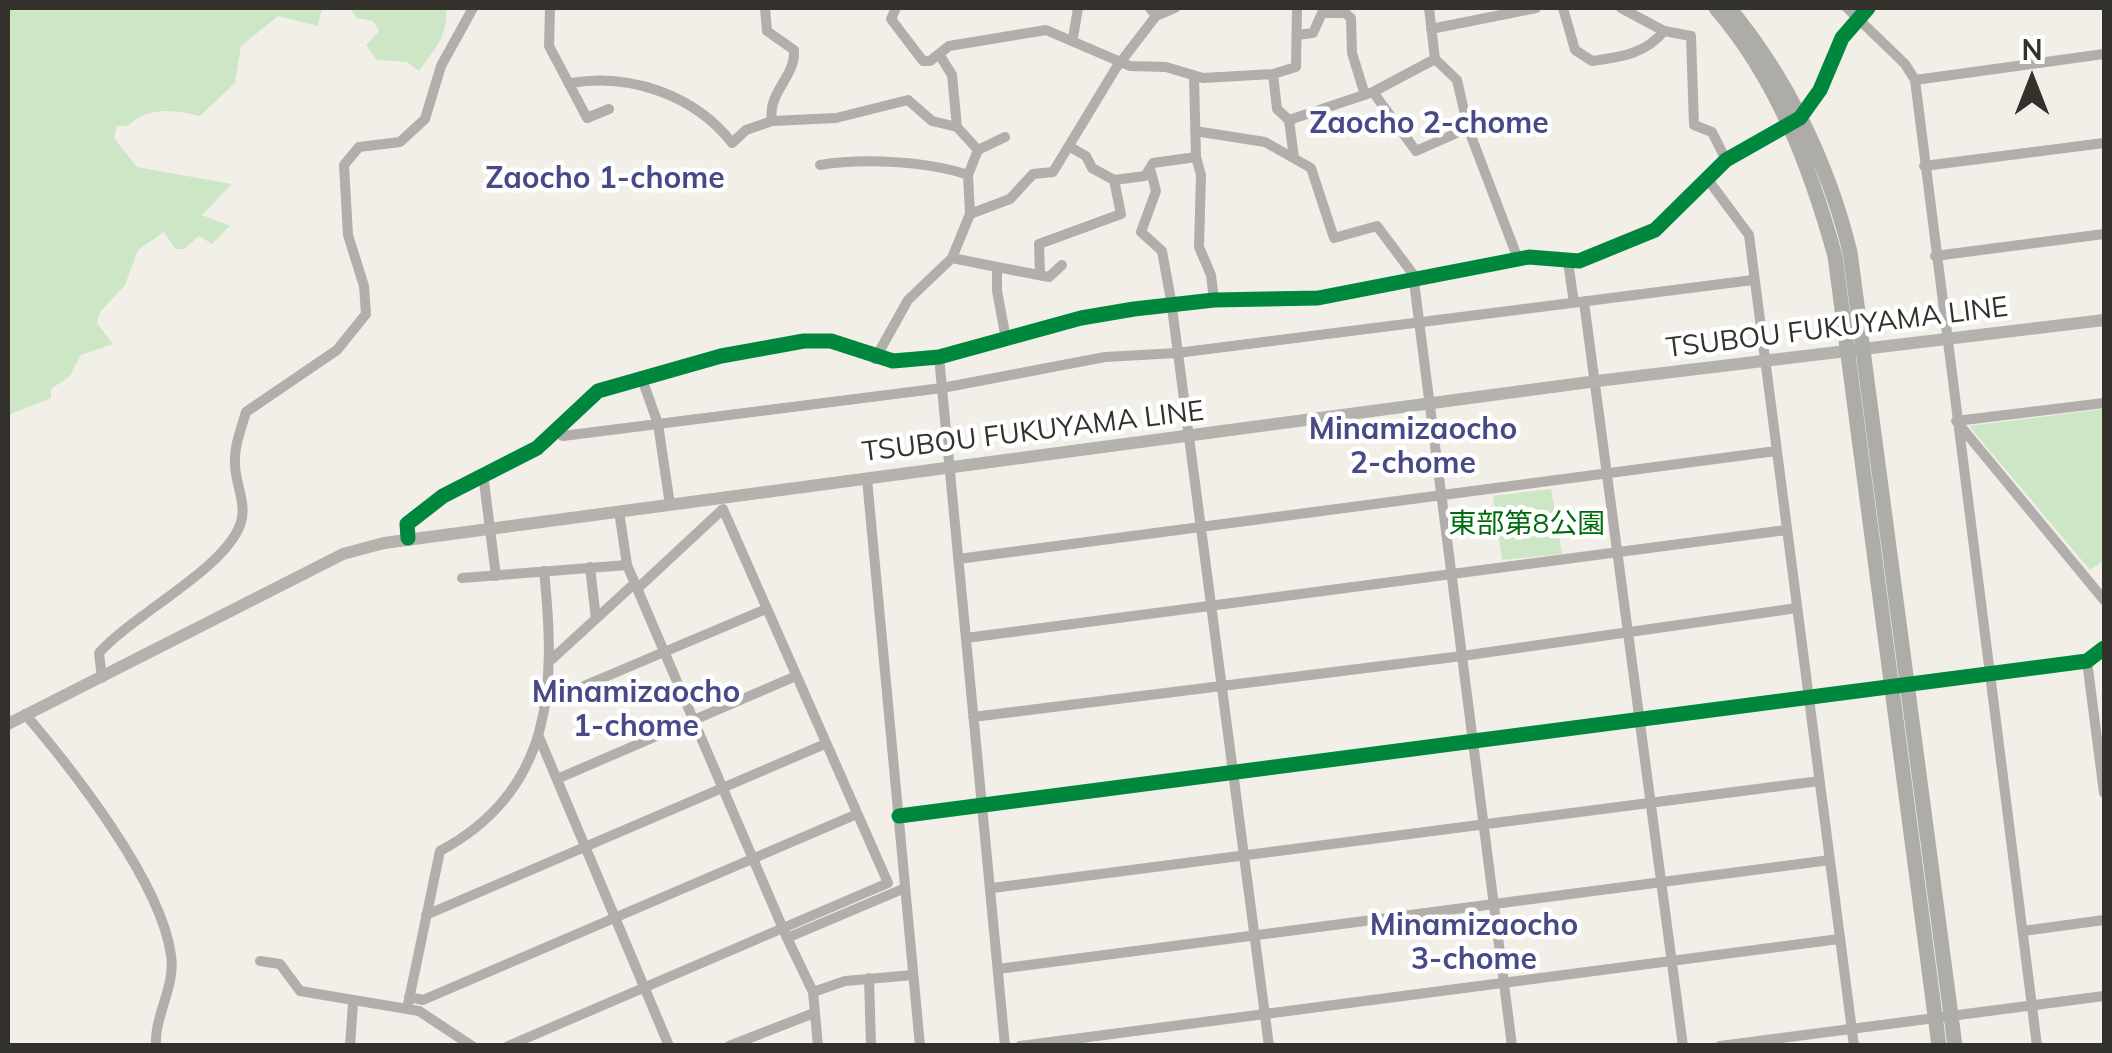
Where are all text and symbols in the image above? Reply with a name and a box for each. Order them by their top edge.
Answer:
north arrow [1982,30,2082,130]
text: N [2021,32,2043,67]
district label: Zaocho 2-chome [1309,106,1549,142]
district label: Zaocho 1-chome [485,161,725,197]
street label: TSUBOU FUKUYAMA LINE [1664,290,2010,366]
street label: TSUBOU FUKUYAMA LINE [860,394,1206,470]
district label: Minamizaocho 2-chome [1309,412,1517,482]
park label: 東部第8公園 [1449,508,1605,542]
district label: Minamizaocho 1-chome [532,675,740,746]
district label: Minamizaocho 3-chome [1370,908,1578,978]

